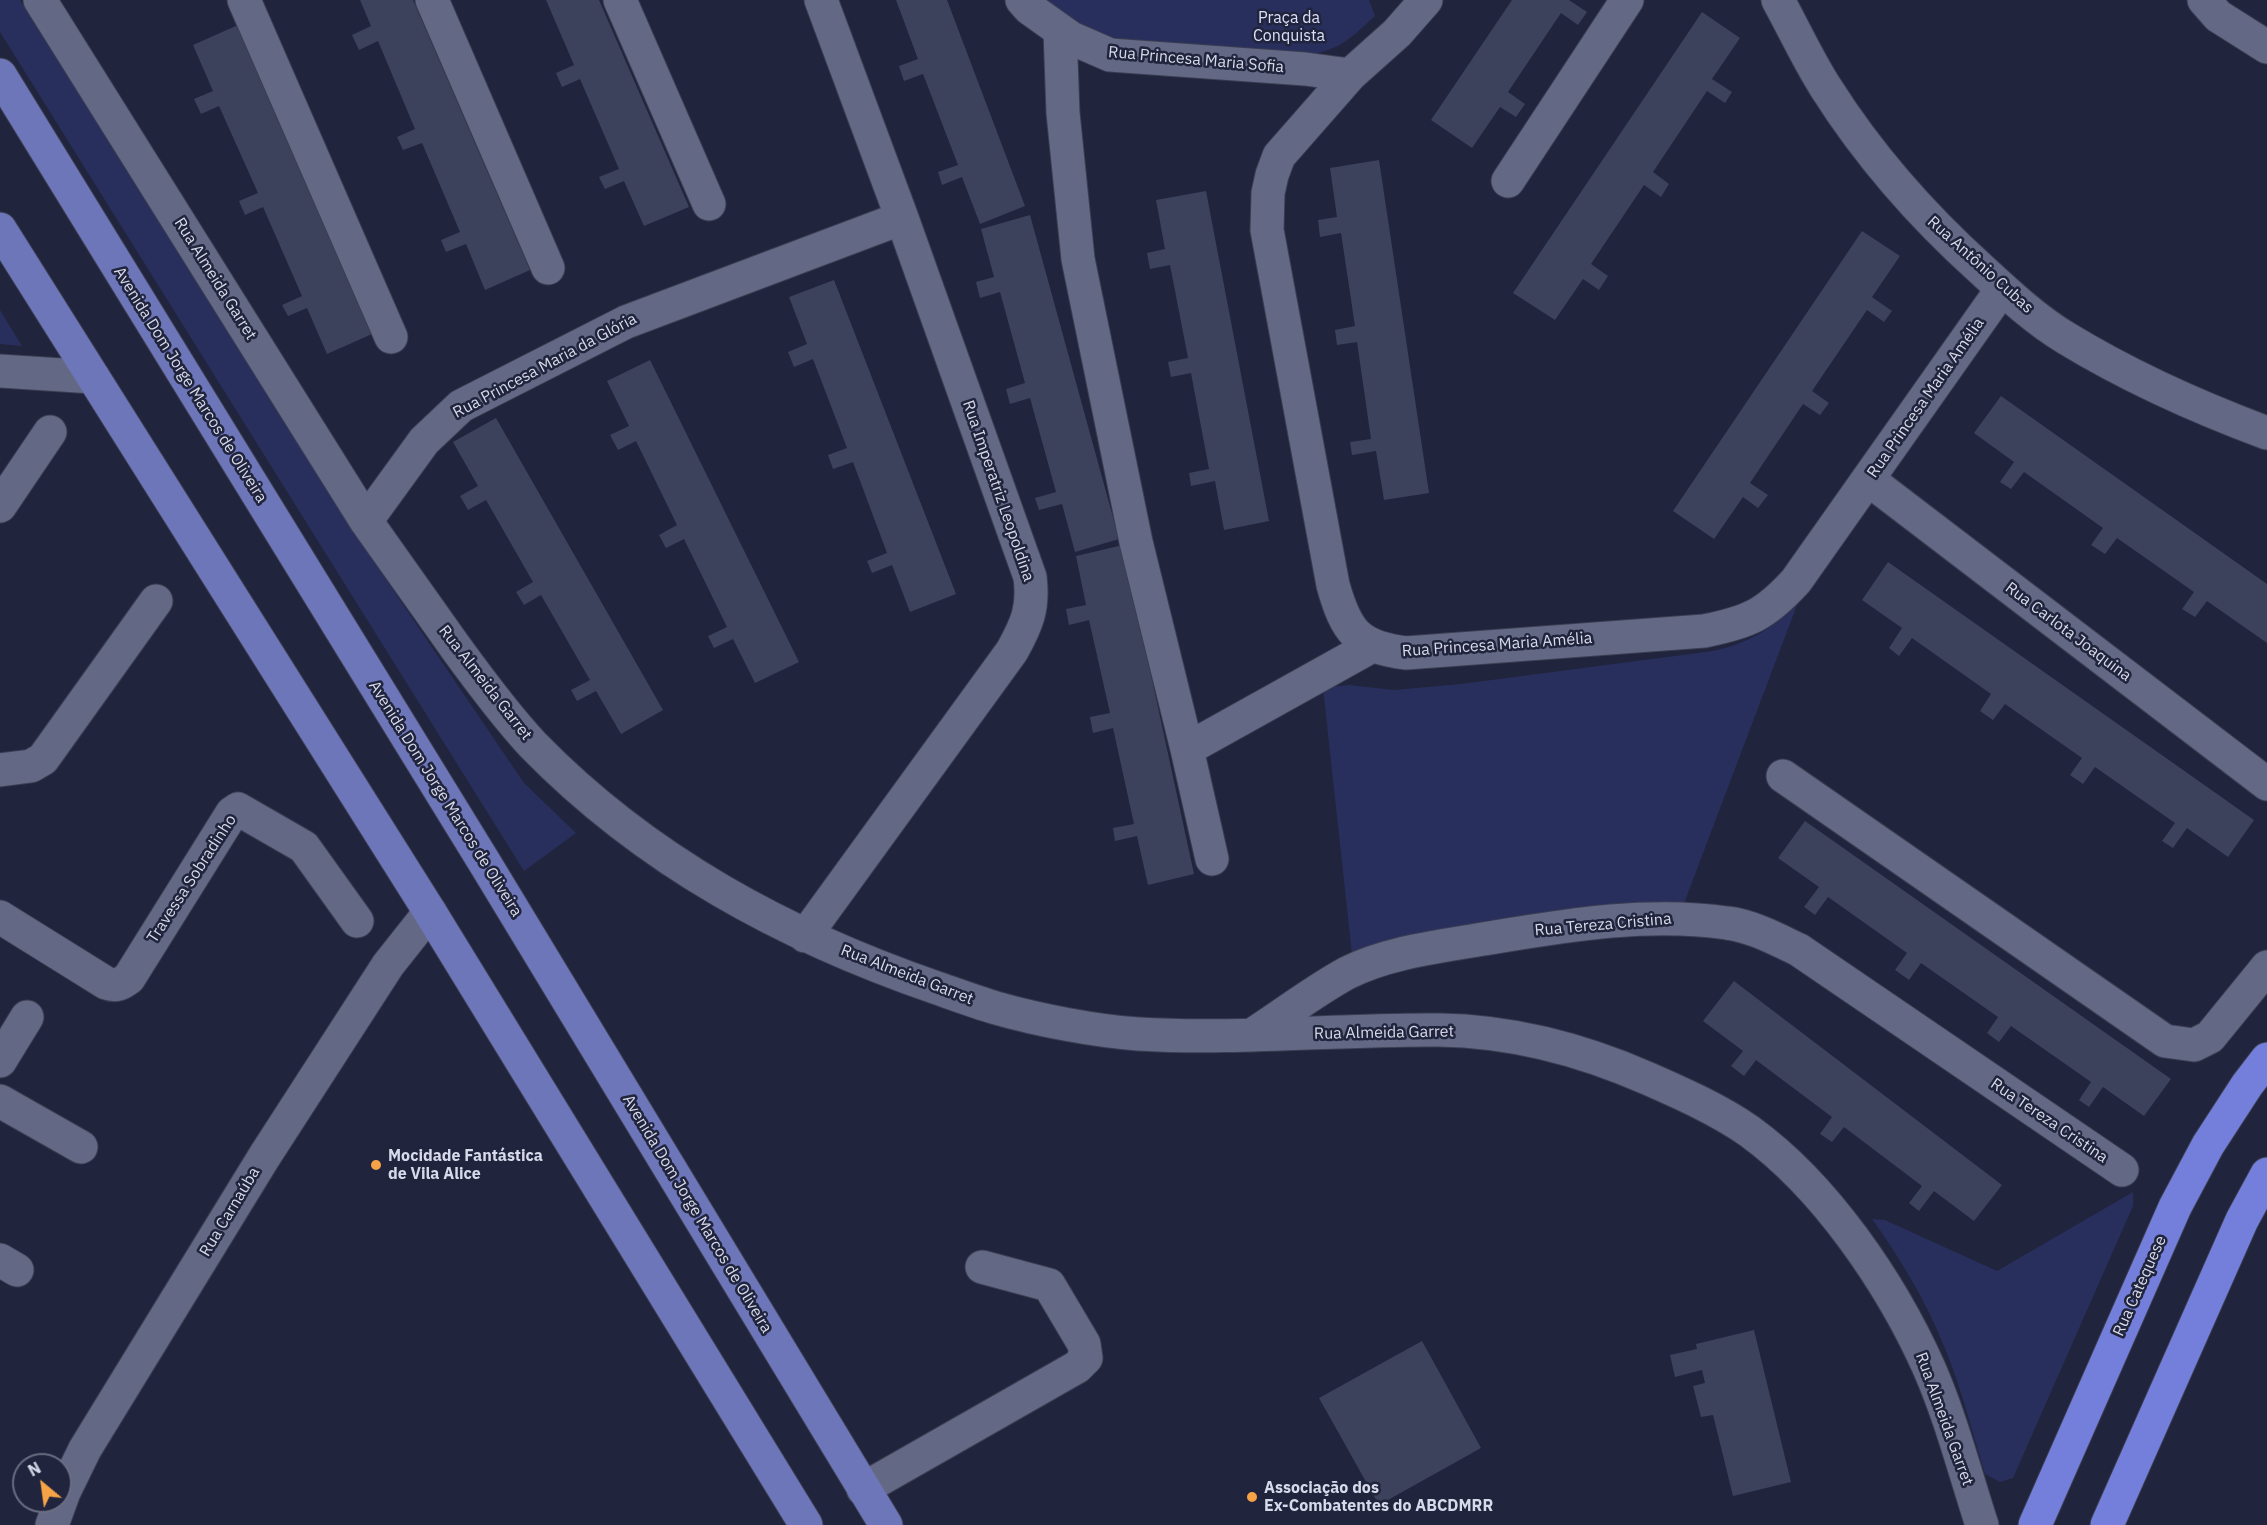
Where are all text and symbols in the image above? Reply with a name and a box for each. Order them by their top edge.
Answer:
park label: Praça da Conquista [1253,8,1325,46]
street label: Rua Princesa Maria Sofia [1107,43,1285,77]
street label: Rua Antônio Cubas [1923,212,2037,318]
street label: Rua Almeida Garret [170,214,260,344]
street label: Avenida Dom Jorge Marcos de Oliveira [109,264,271,506]
street label: Rua Princesa Maria da Glória [450,309,640,423]
street label: Rua Princesa Maria Amélia [1863,314,1989,482]
street label: Rua Imperatriz Leopoldina [958,398,1038,584]
street label: Rua Carlota Joaquina [2001,578,2135,686]
street label: Rua Almeida Garret [434,622,536,744]
street label: Rua Princesa Maria Amélia [1401,629,1593,661]
street label: Avenida Dom Jorge Marcos de Oliveira [364,678,526,920]
street label: Travessa Sobradinho [143,811,241,947]
street label: Rua Tereza Cristina [1534,909,1672,941]
street label: Rua Almeida Garret [838,941,976,1009]
street label: Rua Almeida Garret [1314,1022,1454,1044]
street label: Rua Tereza Cristina [1987,1075,2111,1167]
street label: Avenida Dom Jorge Marcos de Oliveira [618,1091,776,1337]
place label: Mocidade Fantástica de Vila Alice [388,1146,543,1184]
marker: Mocidade Fantástica de Vila Alice [369,1158,383,1172]
street label: Rua Carnaúba [196,1164,264,1260]
street label: Rua Catequese [2109,1233,2171,1339]
street label: Rua Almeida Garret [1911,1350,1977,1488]
north arrow [12,1453,72,1513]
text: N [24,1457,44,1481]
place label: Associação dos Ex-Combatentes do ABCDMRR [1264,1478,1493,1516]
marker: Associação dos Ex-Combatentes do ABCDMRR [1245,1490,1259,1504]

